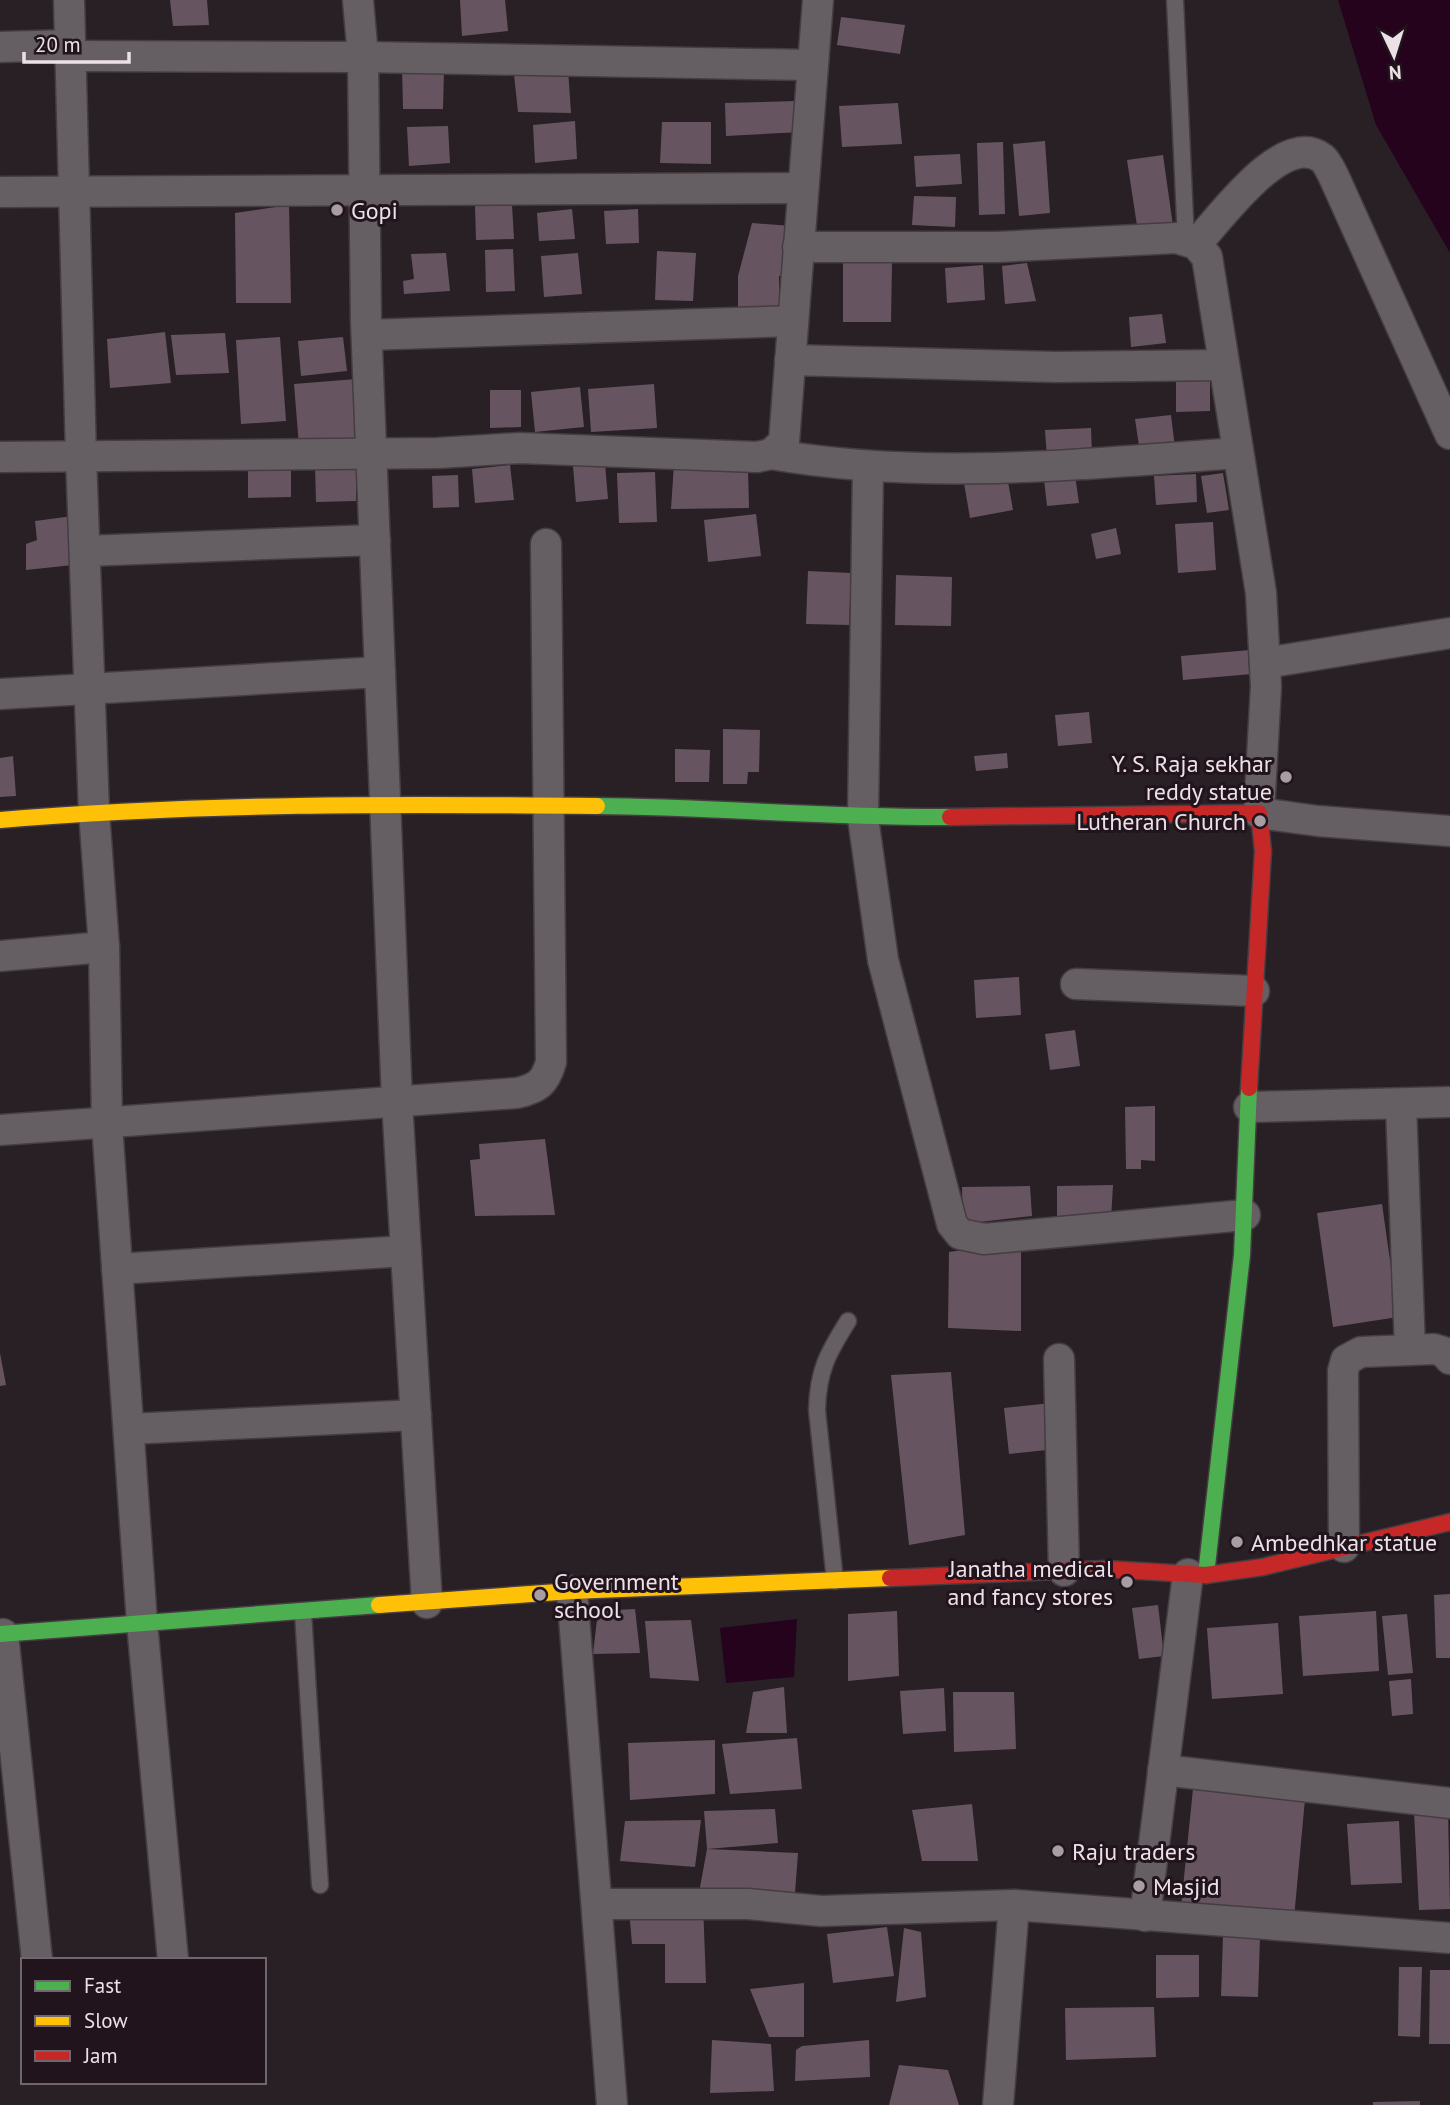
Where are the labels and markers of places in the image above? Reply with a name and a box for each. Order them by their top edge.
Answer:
place label: Gopi [351,195,398,226]
marker: Gopi [329,202,345,218]
place label: Y. S. Raja sekhar reddy statue [1111,748,1272,807]
marker: Y. S. Raja sekhar reddy statue [1278,769,1294,785]
place label: Lutheran Church [1076,806,1246,837]
marker: Lutheran Church [1252,813,1268,829]
place label: Ambedhkar statue [1251,1527,1437,1558]
marker: Ambedhkar statue [1229,1534,1245,1550]
place label: Janatha medical and fancy stores [947,1553,1113,1612]
place label: Government school [554,1566,679,1625]
marker: Janatha medical and fancy stores [1119,1574,1135,1590]
marker: Government school [532,1587,548,1603]
place label: Raju traders [1072,1836,1195,1867]
marker: Raju traders [1050,1843,1066,1859]
place label: Masjid [1153,1871,1220,1902]
marker: Masjid [1131,1878,1147,1894]

